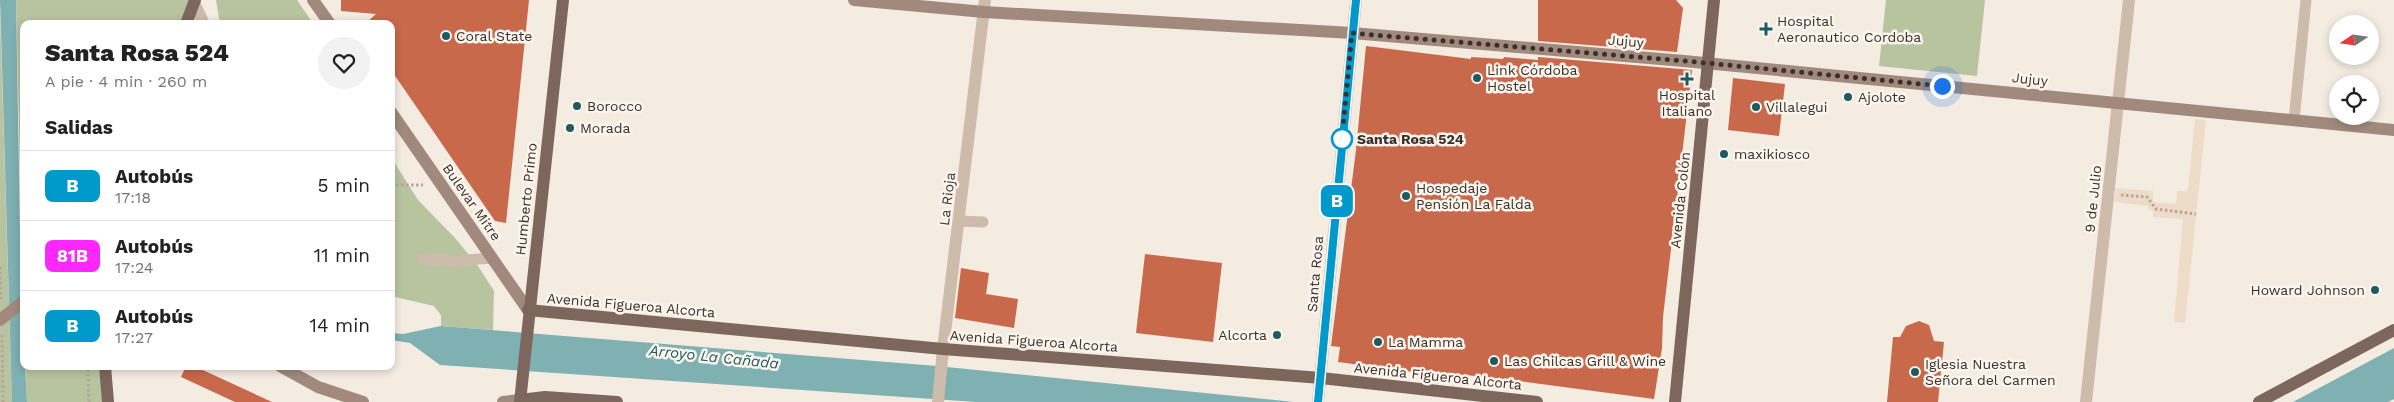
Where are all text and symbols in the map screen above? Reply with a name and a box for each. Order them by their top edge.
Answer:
place label: Hospital Aeronautico Cordoba [1777,13,1921,45]
north arrow [2329,15,2379,65]
map controls [2329,15,2379,125]
marker: Hospital Aeronautico Cordoba [1759,22,1773,36]
place label: Coral State [456,28,532,44]
marker: Coral State [440,30,452,42]
street label: Jujuy [1607,31,1645,51]
button: heart [318,37,370,89]
text: Santa Rosa 524 [45,39,229,67]
place label: Link Córdoba Hostel [1487,62,1578,94]
street label: Jujuy [2011,69,2050,89]
text: A pie · 4 min · 260 m [45,72,207,91]
marker: Link Córdoba Hostel [1471,72,1483,84]
marker: Hospital Italiano [1681,73,1693,85]
your location [1930,74,1955,99]
button: locate [2329,75,2379,125]
place label: Hospital Italiano [1659,87,1716,119]
place label: Ajolote [1858,89,1906,105]
marker: Ajolote [1842,91,1854,103]
place label: Borocco [587,98,643,114]
place label: Villalegui [1766,99,1827,115]
marker: Borocco [571,100,583,112]
marker: Villalegui [1750,101,1762,113]
text: Salidas [45,116,113,139]
place label: Morada [580,120,630,136]
marker: Morada [564,122,576,134]
marker: Santa Rosa 524 [1331,128,1353,150]
place label: Santa Rosa 524 [1357,131,1464,147]
street label: Humberto Primo [512,142,540,256]
place label: maxikiosco [1734,146,1810,162]
marker: maxikiosco [1718,148,1730,160]
street label: Avenida Colón [1667,151,1693,249]
street label: Bulevar Mitre [440,160,504,244]
text: Autobús [115,165,193,188]
street label: 9 de Julio [2082,165,2104,233]
street label: La Rioja [936,171,958,227]
text: 5 min [318,174,370,197]
text: B [66,175,79,196]
place label: Hospedaje Pensión La Falda [1416,180,1532,212]
line badge: B [1321,185,1353,217]
text: 17:18 [115,188,151,207]
text: B [1331,190,1343,211]
marker: Hospedaje Pensión La Falda [1400,190,1412,202]
text: Autobús [115,235,193,258]
street label: Santa Rosa [1304,235,1326,313]
text: 11 min [314,244,370,267]
text: 81B [57,245,88,266]
text: 17:24 [115,258,154,277]
place label: Howard Johnson [2250,282,2365,298]
marker: Howard Johnson [2369,284,2381,296]
street label: Avenida Figueroa Alcorta [546,290,716,320]
text: Autobús [115,305,193,328]
text: 14 min [310,314,370,337]
text: B [66,315,79,336]
street label: Avenida Figueroa Alcorta [949,327,1119,355]
place label: Alcorta [1218,327,1267,343]
text: 17:27 [115,328,153,347]
marker: Alcorta [1271,329,1283,341]
place label: La Mamma [1388,334,1463,350]
marker: La Mamma [1372,336,1384,348]
water label: Arroyo La Cañada [647,341,780,373]
place label: Las Chilcas Grill & Wine [1504,353,1666,369]
marker: Las Chilcas Grill & Wine [1488,355,1500,367]
place label: Iglesia Nuestra Señora del Carmen [1925,356,2056,388]
street label: Avenida Figueroa Alcorta [1353,359,1523,393]
marker: Iglesia Nuestra Señora del Carmen [1909,366,1921,378]

